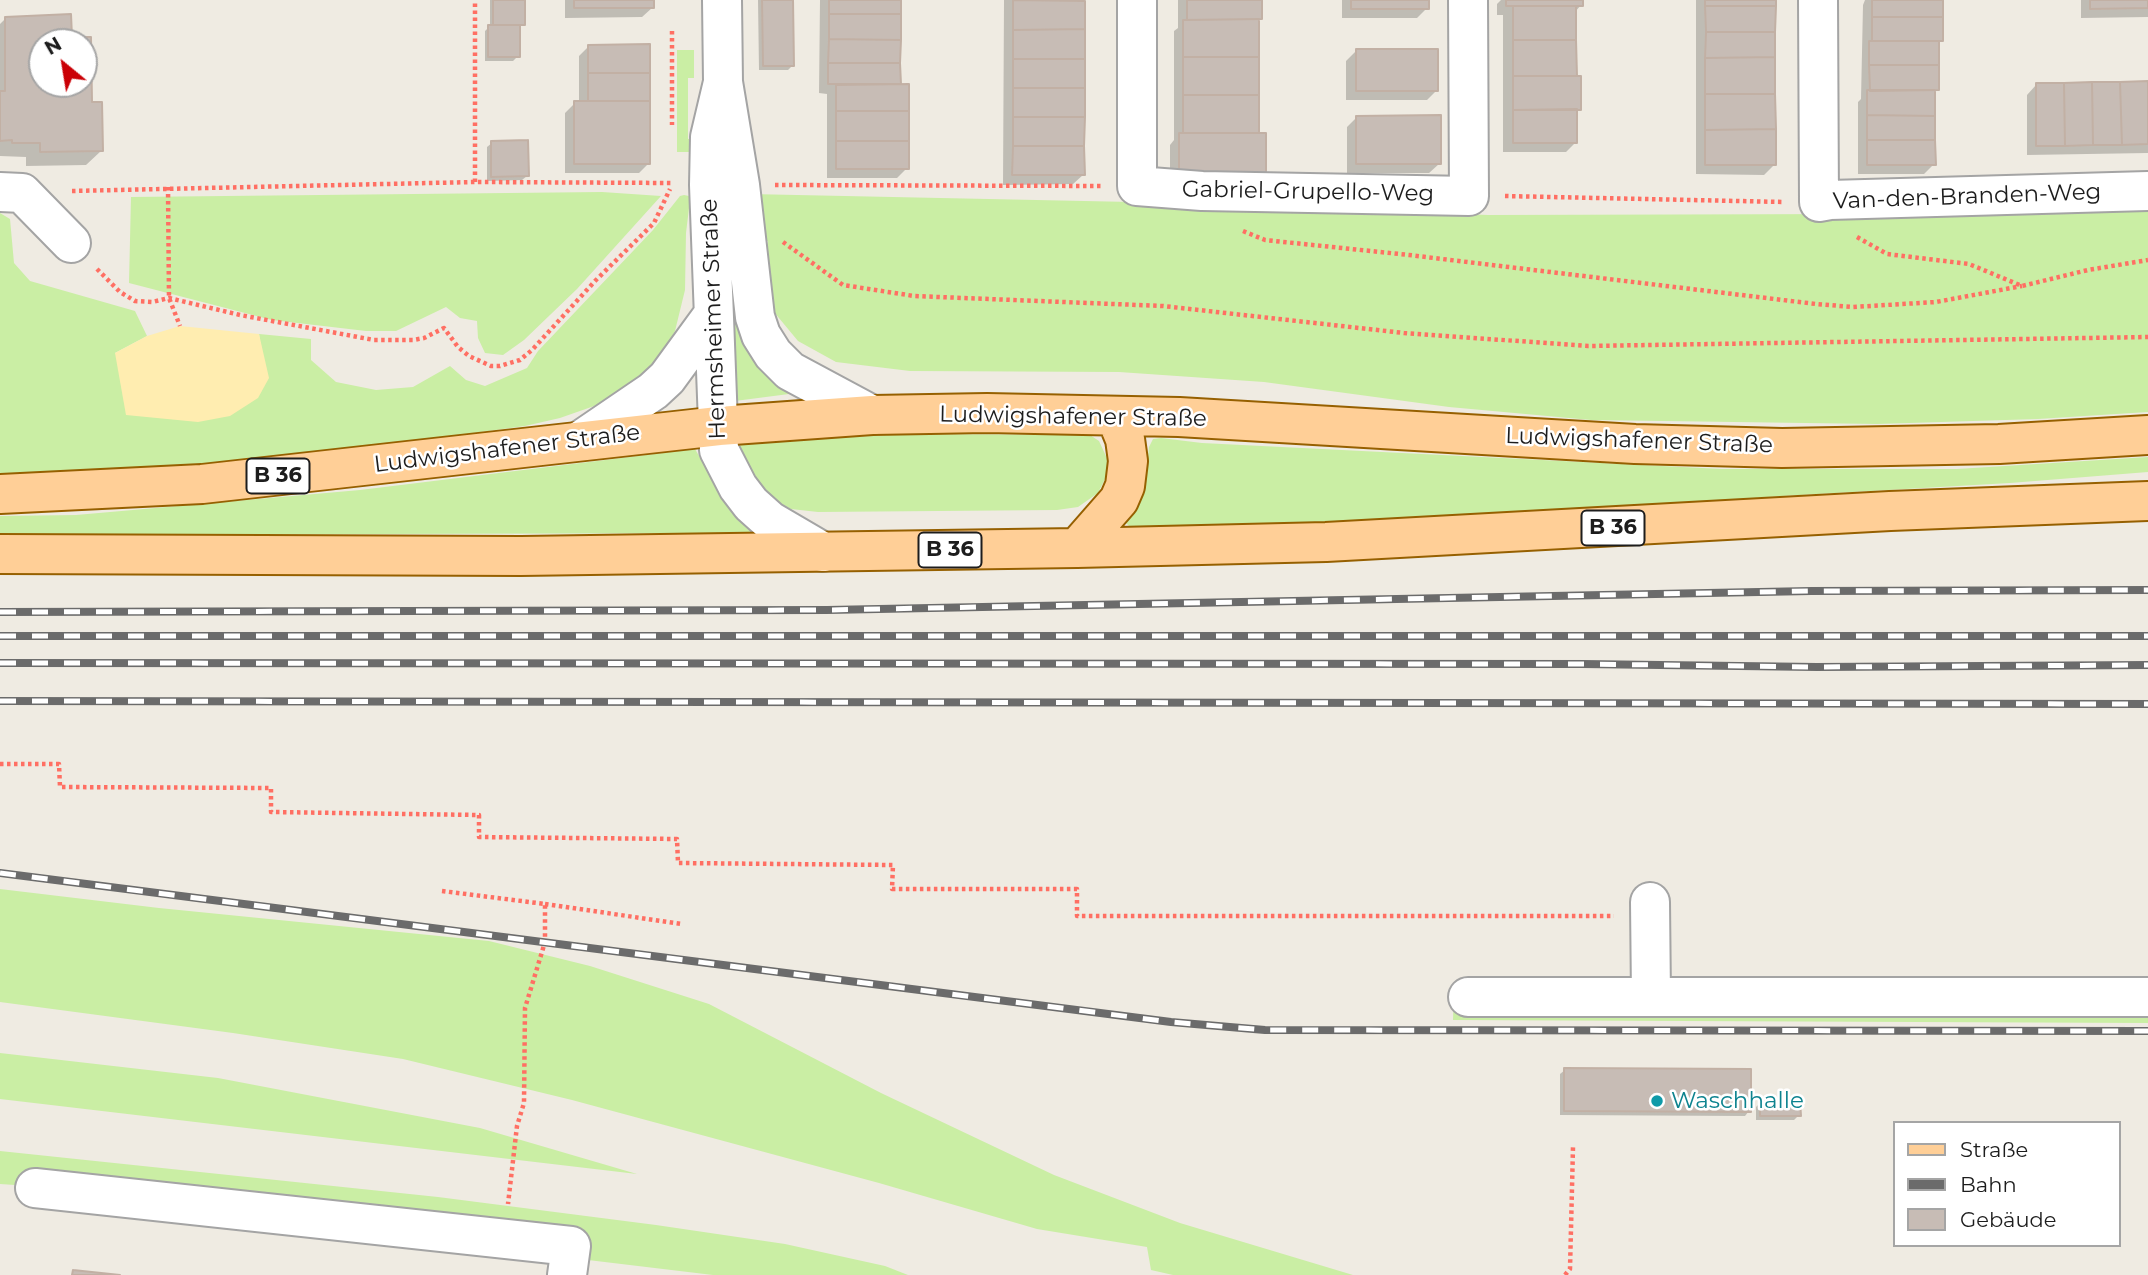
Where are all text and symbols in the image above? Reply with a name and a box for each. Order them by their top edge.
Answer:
north arrow [28,28,98,98]
text: N [41,32,66,60]
street label: Gabriel-Grupello-Weg [1182,176,1434,208]
street label: Van-den-Branden-Weg [1832,179,2102,215]
street label: Hermsheimer Straße [696,198,732,440]
street label: Ludwigshafener Straße [939,401,1207,433]
street label: Ludwigshafener Straße [372,419,642,479]
street label: Ludwigshafener Straße [1505,423,1773,459]
road number: B 36 [246,458,310,494]
road number: B 36 [1582,510,1644,546]
road number: B 36 [918,532,982,568]
place label: Waschhalle [1671,1087,1804,1115]
marker: Waschhalle [1649,1093,1665,1109]
legend [1892,1121,2120,1247]
text: Straße [1960,1137,2028,1162]
text: Bahn [1960,1172,2017,1197]
text: Gebäude [1960,1207,2057,1232]

